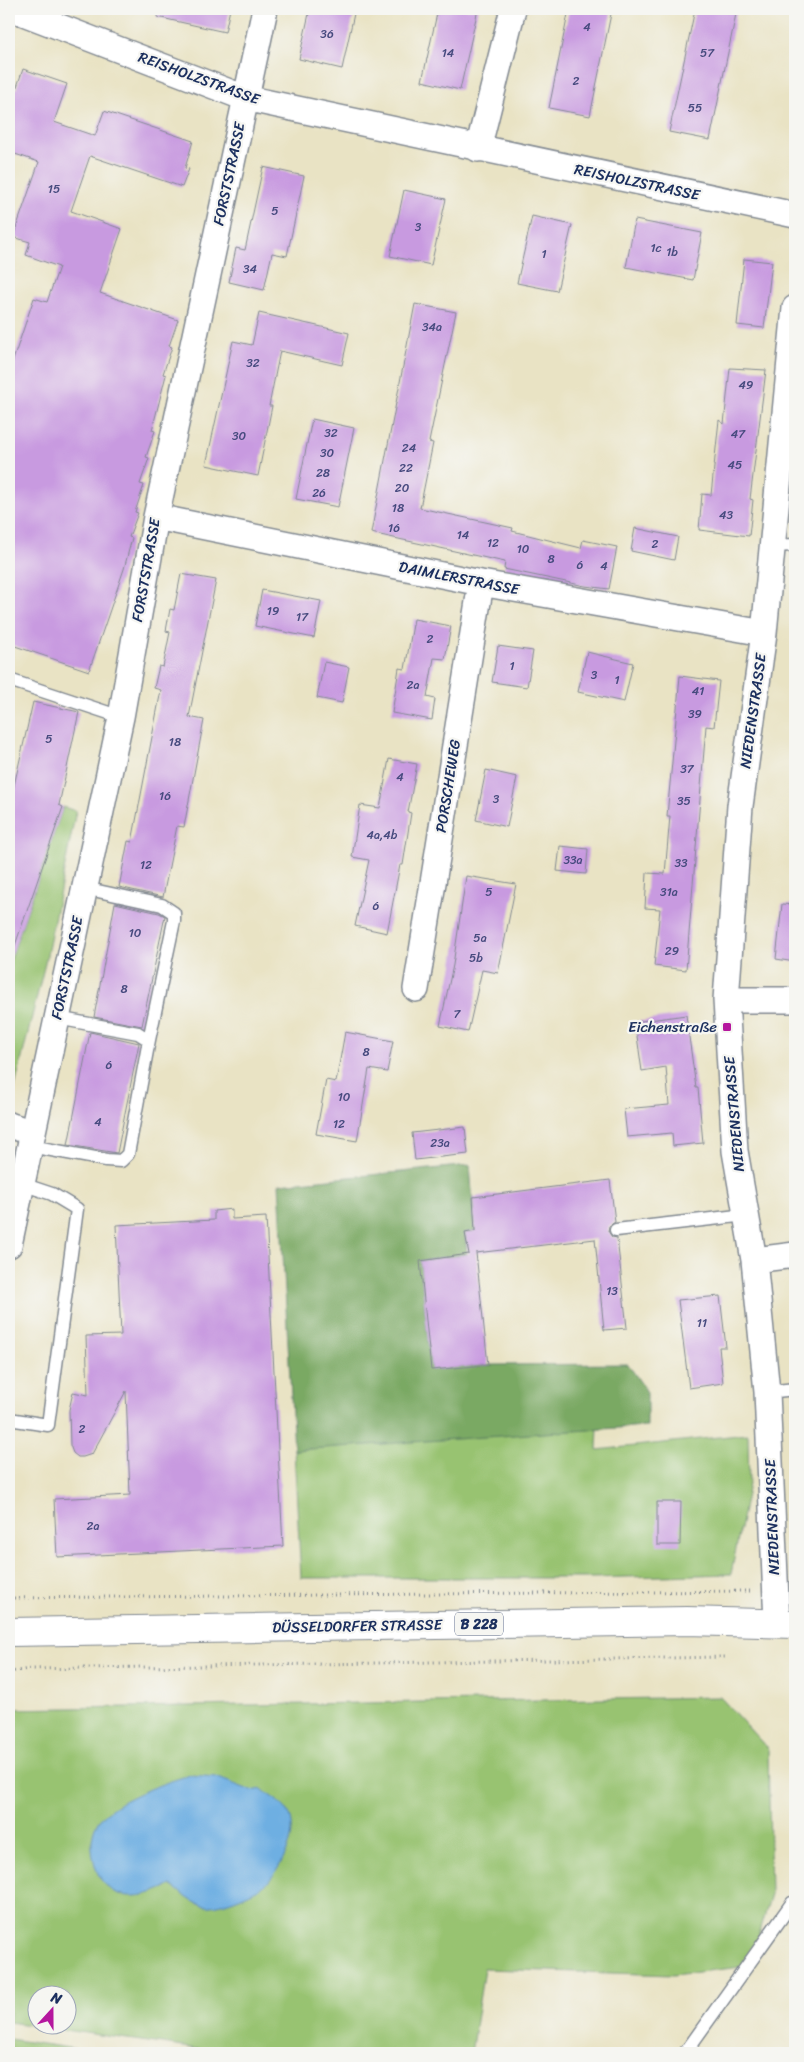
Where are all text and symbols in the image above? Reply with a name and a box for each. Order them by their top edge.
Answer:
house number: 4 [583,16,591,38]
house number: 36 [320,23,334,45]
house number: 14 [442,42,455,64]
house number: 57 [700,42,715,64]
street label: REISHOLZSTRASSE [135,44,265,113]
house number: 2 [573,70,580,92]
house number: 55 [688,97,702,119]
street label: FORSTSTRASSE [205,118,253,228]
street label: REISHOLZSTRASSE [572,156,704,208]
house number: 15 [48,178,60,200]
house number: 5 [271,200,279,222]
house number: 3 [415,216,422,238]
house number: 1c [650,237,662,259]
house number: 1b [666,241,678,263]
house number: 1 [541,243,547,265]
house number: 34 [243,258,258,280]
house number: 34a [422,316,442,338]
house number: 32 [246,352,260,374]
house number: 49 [739,374,753,396]
house number: 32 [324,422,338,444]
house number: 47 [731,423,746,445]
house number: 30 [232,425,246,447]
house number: 24 [402,437,417,459]
house number: 30 [320,442,334,464]
house number: 45 [728,454,742,476]
house number: 22 [399,457,413,479]
house number: 28 [316,462,330,484]
house number: 20 [395,477,410,499]
house number: 26 [312,482,326,504]
house number: 18 [392,497,404,519]
house number: 43 [719,504,733,526]
street label: FORSTSTRASSE [124,514,168,624]
house number: 16 [388,517,400,539]
house number: 14 [457,524,470,546]
house number: 12 [487,532,499,554]
house number: 2 [652,533,659,555]
house number: 10 [517,538,530,560]
house number: 8 [547,548,555,570]
street label: DAIMLERSTRASSE [397,554,523,603]
house number: 6 [577,554,584,576]
house number: 4 [600,555,608,577]
house number: 19 [267,600,279,622]
house number: 17 [296,606,309,628]
house number: 2 [427,628,434,650]
street label: NIEDENSTRASSE [732,650,774,770]
house number: 1 [509,655,515,677]
house number: 3 [591,664,598,686]
house number: 1 [614,669,620,691]
house number: 2a [407,674,419,696]
house number: 41 [692,680,704,702]
house number: 39 [688,703,702,725]
house number: 5 [45,728,53,750]
house number: 18 [169,731,181,753]
street label: PORSCHEWEG [428,737,468,834]
house number: 37 [680,758,695,780]
house number: 4 [396,766,404,788]
house number: 16 [159,785,171,807]
house number: 3 [493,788,500,810]
house number: 35 [677,790,691,812]
house number: 4a,4b [367,824,398,846]
house number: 33a [563,849,583,871]
house number: 33 [674,852,688,874]
house number: 12 [140,854,152,876]
house number: 5 [485,881,493,903]
house number: 31a [660,881,678,903]
house number: 6 [373,895,380,917]
street label: FORSTSTRASSE [43,912,91,1022]
house number: 10 [129,922,142,944]
house number: 5a [473,927,487,949]
house number: 29 [665,940,679,962]
house number: 5b [469,947,483,969]
house number: 8 [120,978,128,1000]
house number: 7 [454,1003,462,1025]
place label: Eichenstraße [628,1014,717,1040]
marker: Eichenstraße [721,1021,733,1033]
house number: 8 [362,1041,370,1063]
house number: 6 [106,1054,113,1076]
street label: NIEDENSTRASSE [716,1054,752,1173]
house number: 10 [338,1086,351,1108]
house number: 4 [94,1111,102,1133]
house number: 12 [333,1113,345,1135]
house number: 23a [430,1132,450,1154]
house number: 13 [606,1280,618,1302]
house number: 11 [697,1312,707,1334]
house number: 2 [79,1418,86,1440]
street label: NIEDENSTRASSE [757,1457,787,1575]
house number: 2a [87,1515,99,1537]
street label: DÜSSELDORFER STRASSE [272,1611,444,1640]
road number: B 228 [455,1612,503,1636]
north arrow [28,1984,78,2034]
text: N [47,1985,66,2012]

